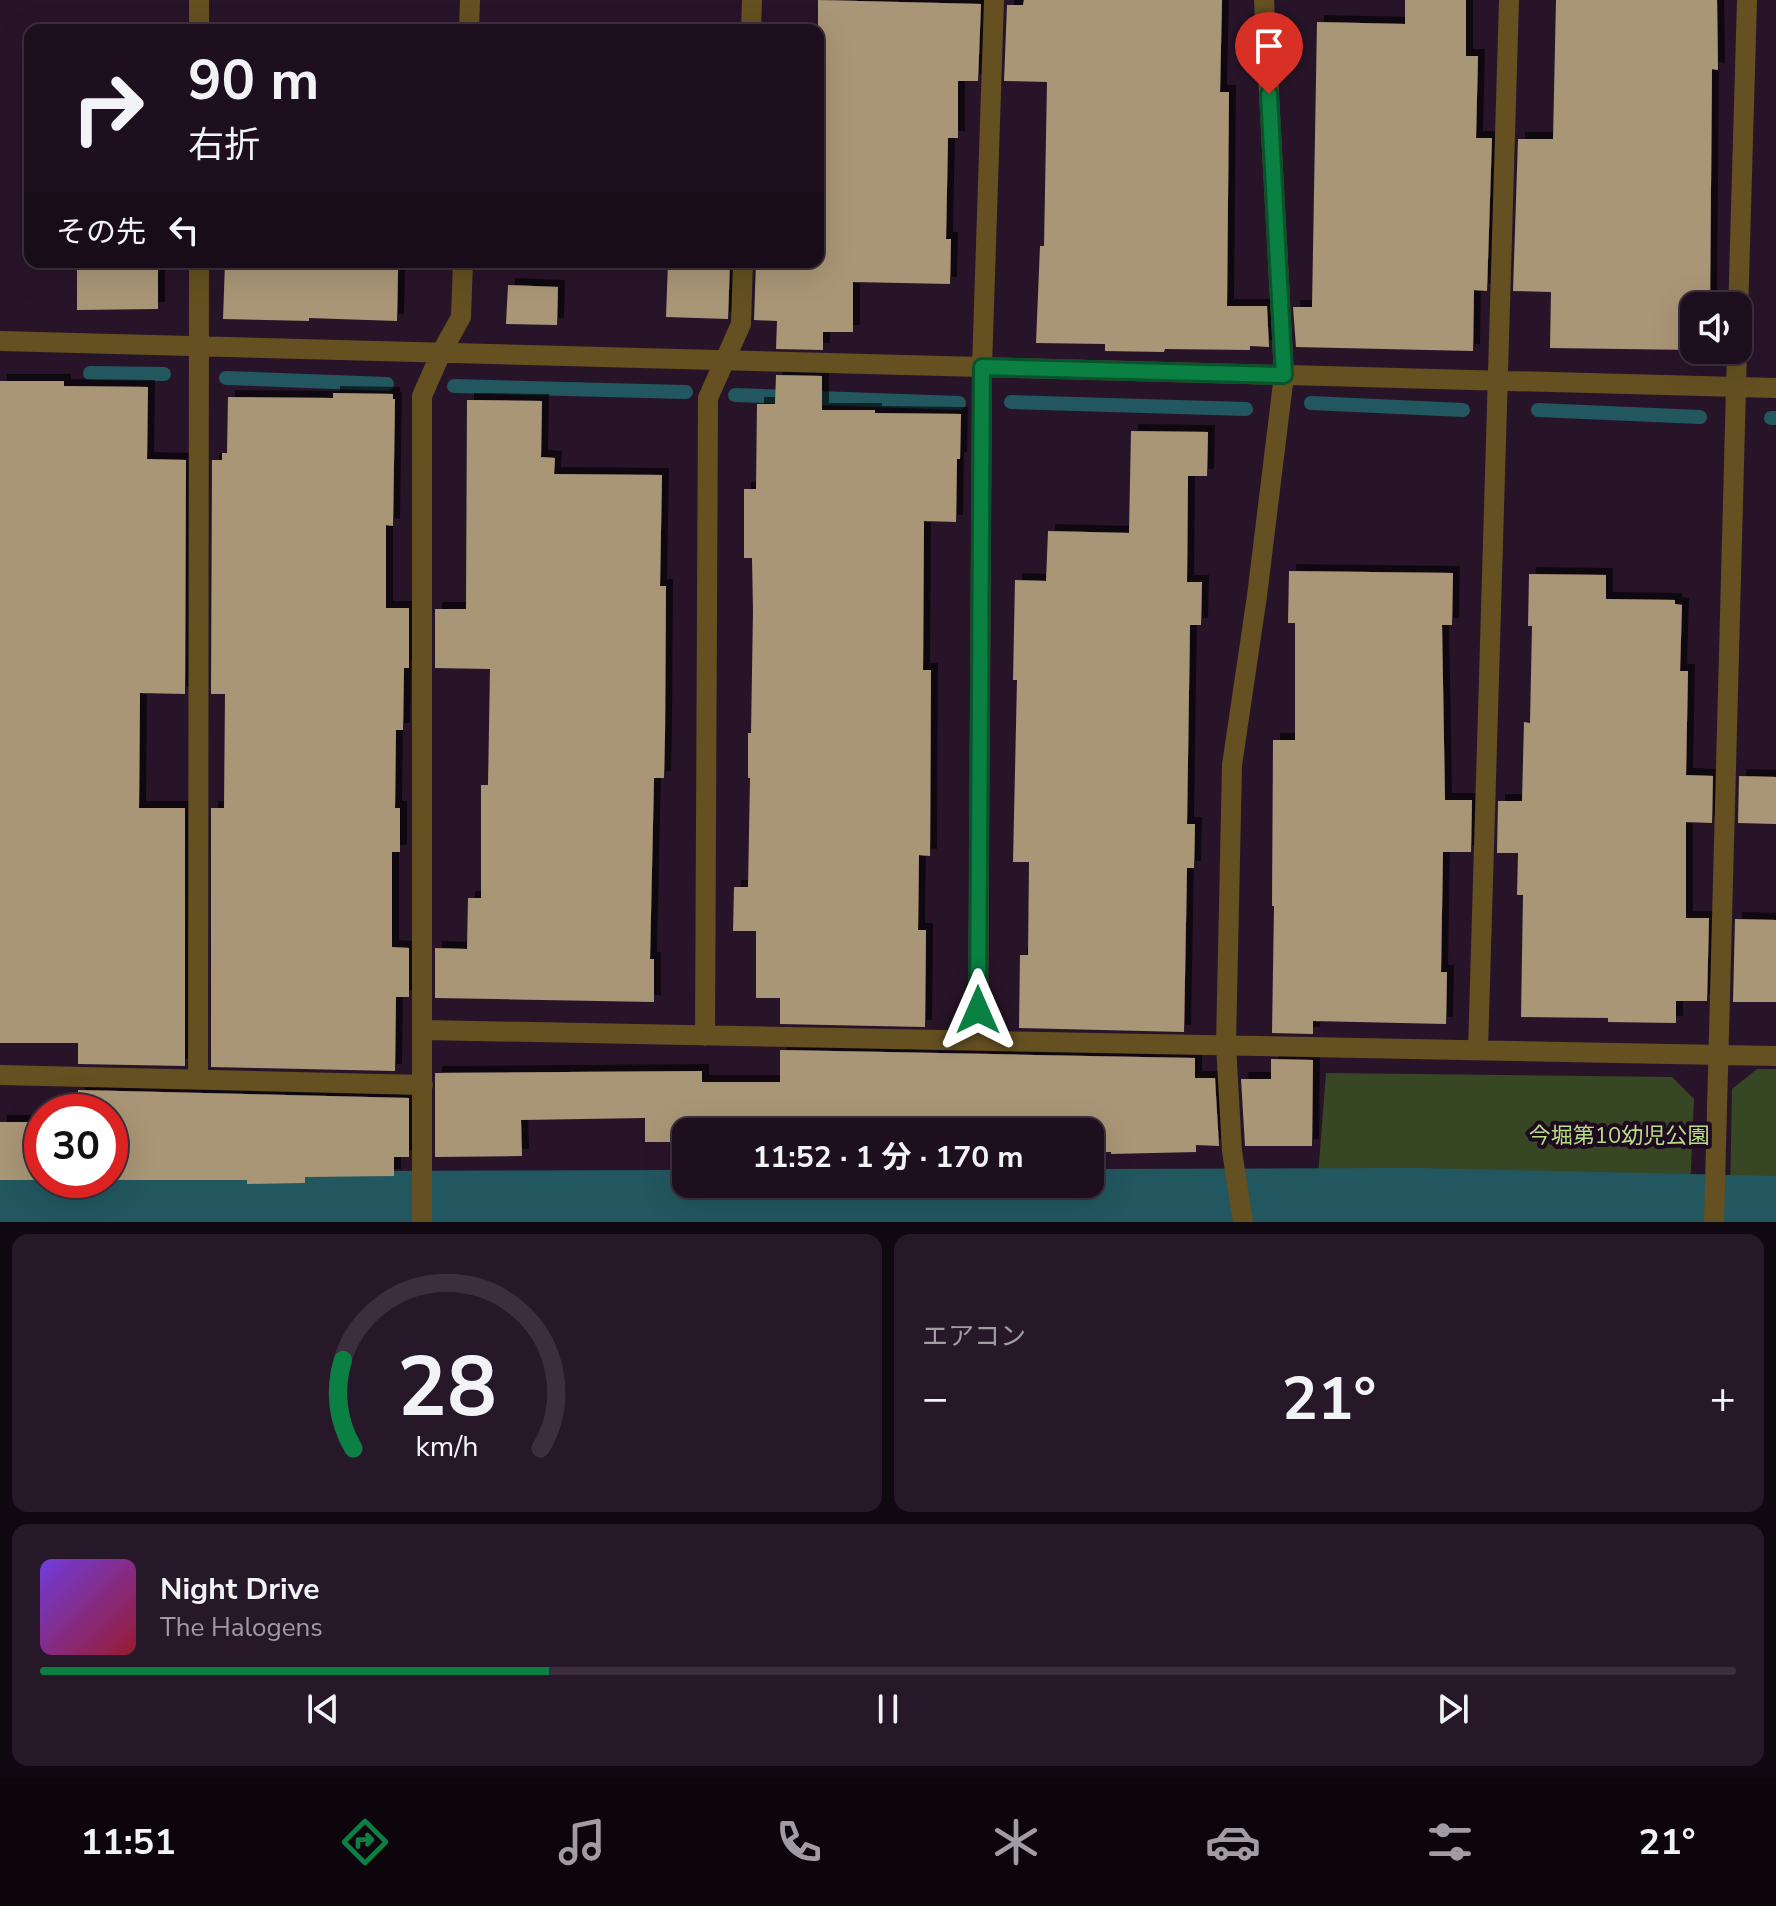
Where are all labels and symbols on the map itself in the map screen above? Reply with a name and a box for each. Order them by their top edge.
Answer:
pin [1235,12,1303,94]
position arrow [936,968,1020,1052]
speed limit sign: 30 [24,1094,128,1198]
park label: 今堀第10幼児公園 [1529,1121,1709,1151]

